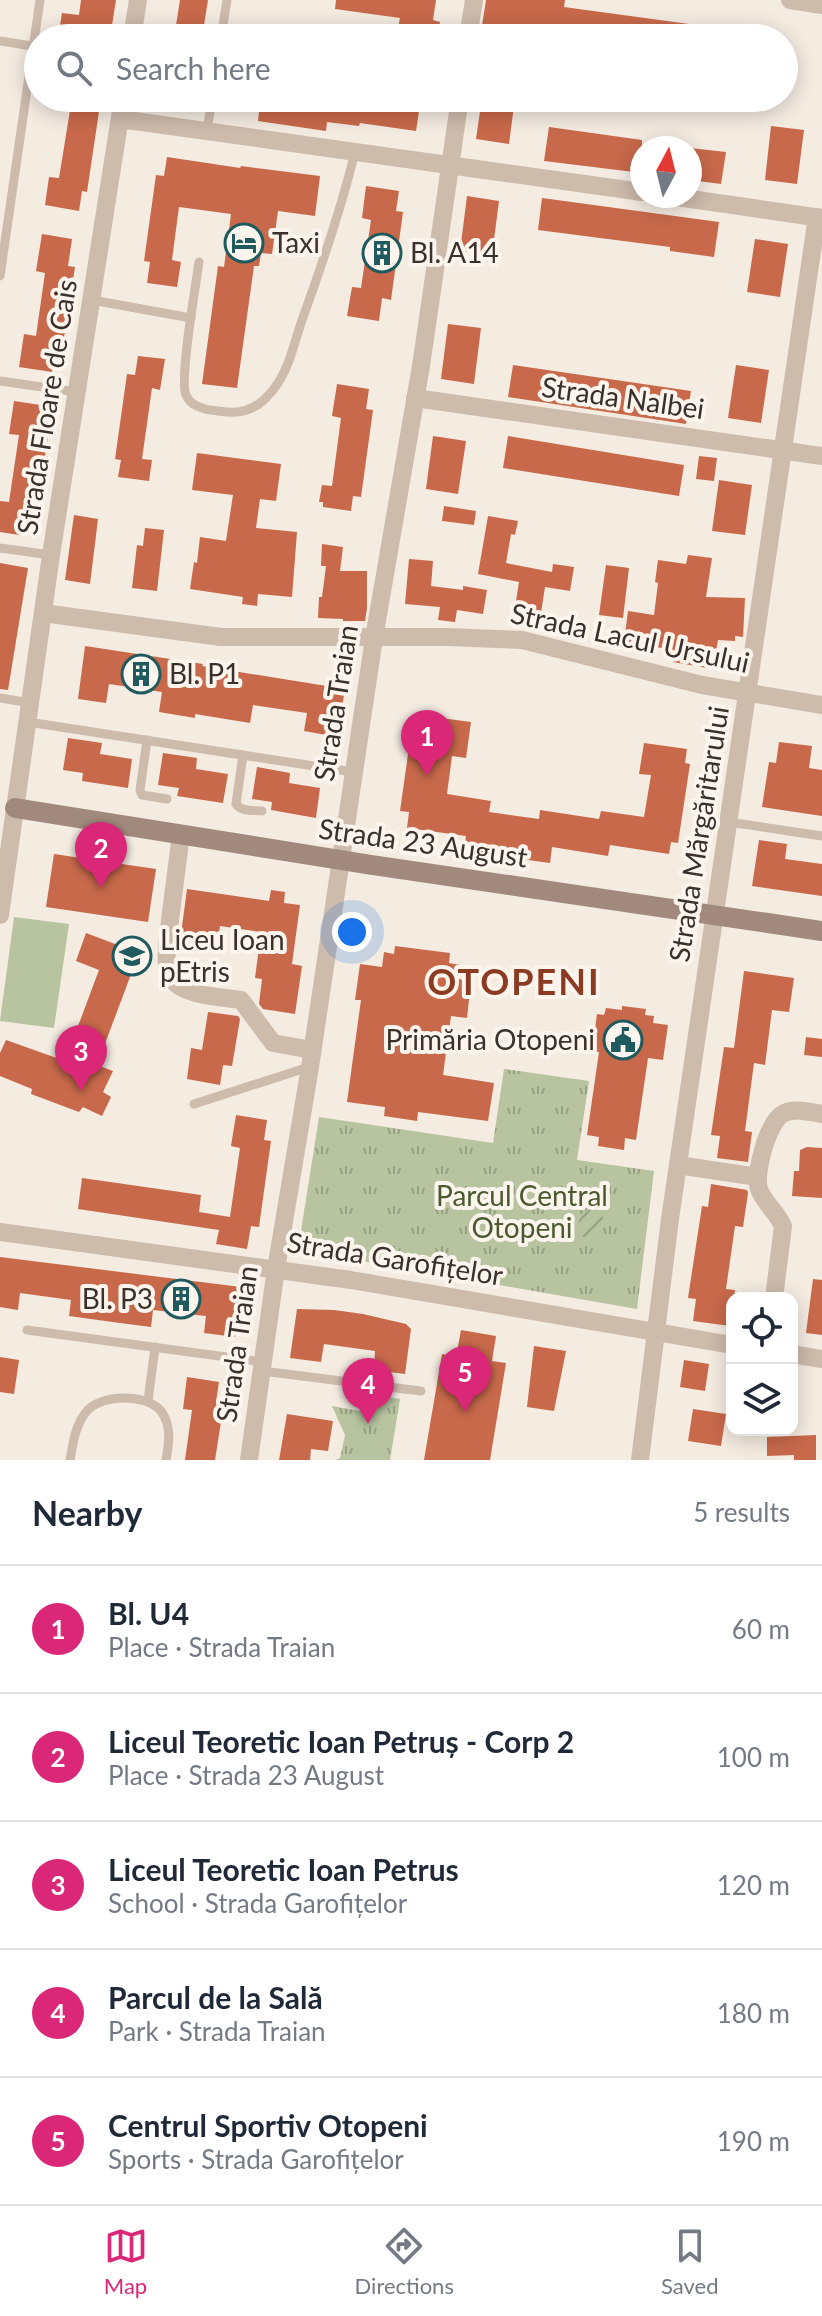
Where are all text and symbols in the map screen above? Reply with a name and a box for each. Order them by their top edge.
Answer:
search box [24,24,798,112]
icon: search [52,46,96,90]
text: Search here [116,50,271,86]
north arrow [630,136,702,208]
hotel icon: Taxi [223,222,265,264]
place label: Taxi [272,225,320,259]
building icon: Bl. A14 [361,232,403,274]
place label: Bl. A14 [410,235,499,269]
street label: Strada Floare de Cais [9,277,83,537]
street label: Strada Nalbei [540,369,707,425]
street label: Strada Lacul Ursului [508,595,753,679]
street label: Strada Traian [306,622,364,784]
building icon: Bl. P1 [120,653,162,695]
place label: Bl. P1 [169,656,240,690]
street label: Strada Mărgăritarului [661,703,735,964]
pin: 1 [401,710,453,776]
street label: Strada 23 August [317,811,530,873]
pin: 2 [75,822,127,888]
your location [332,912,372,952]
place label: Liceu Ioan pEtris [160,922,285,988]
school or university icon: Liceu Ioan pEtris [111,935,153,977]
district label: OTOPENI [427,959,601,1003]
public building icon: Primăria Otopeni [602,1019,644,1061]
place label: Primăria Otopeni [386,1022,595,1056]
pin: 3 [55,1025,107,1091]
park label: Parcul Central Otopeni [436,1178,608,1244]
street label: Strada Garofițelor [285,1224,506,1292]
street label: Strada Traian [208,1263,264,1424]
building icon: Bl. P3 [160,1278,202,1320]
place label: Bl. P3 [82,1281,153,1315]
map controls [726,1292,798,1436]
button: locate [726,1292,798,1364]
pin: 5 [439,1346,491,1412]
pin: 4 [342,1358,394,1424]
button: layers [726,1364,798,1436]
text: Nearby [32,1492,143,1533]
text: 5 results [693,1496,790,1528]
text: Bl. U4 [108,1595,189,1631]
text: 1 [50,1613,66,1645]
text: 60 m [732,1613,790,1645]
text: Place · Strada Traian [108,1631,335,1663]
text: Liceul Teoretic Ioan Petruș - Corp 2 [108,1723,574,1759]
text: 2 [50,1741,66,1773]
text: 100 m [717,1741,790,1773]
text: Place · Strada 23 August [108,1759,384,1791]
text: Liceul Teoretic Ioan Petrus [108,1851,459,1887]
text: 3 [50,1869,66,1901]
text: 120 m [717,1869,790,1901]
text: School · Strada Garofițelor [108,1887,407,1919]
text: Parcul de la Sală [108,1979,323,2015]
text: 4 [50,1997,66,2029]
text: 180 m [717,1997,790,2029]
text: Park · Strada Traian [108,2015,326,2047]
text: Centrul Sportiv Otopeni [108,2107,428,2143]
text: 5 [50,2125,66,2157]
text: 190 m [717,2125,790,2157]
text: Sports · Strada Garofițelor [108,2143,404,2175]
tab: Map [104,2224,148,2299]
tab: Directions [355,2224,454,2299]
tab: Saved [661,2224,718,2299]

